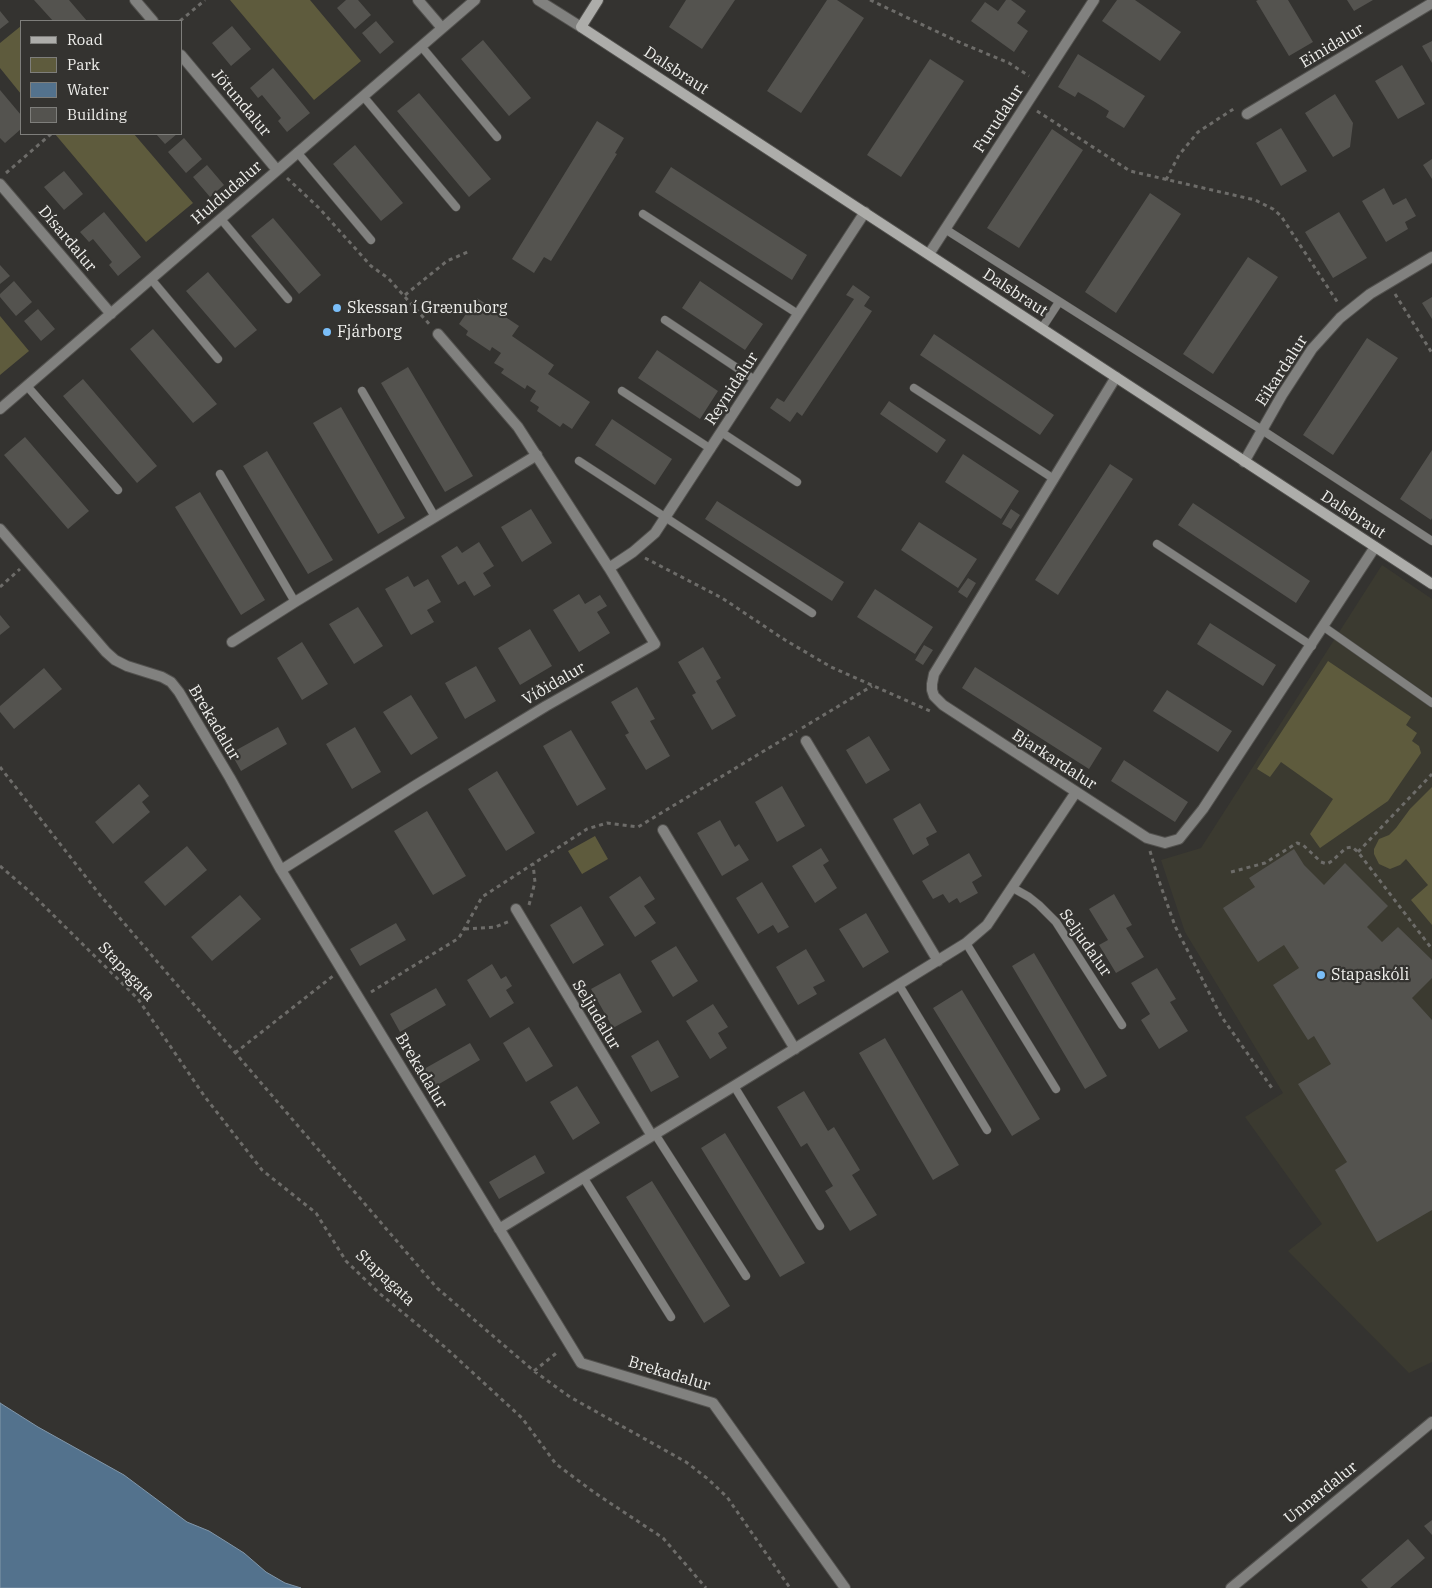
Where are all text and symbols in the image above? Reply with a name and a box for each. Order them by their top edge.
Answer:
legend [20,20,182,135]
street label: Einidalur [1297,20,1367,72]
text: Road [67,30,103,49]
street label: Dalsbraut [640,43,712,99]
text: Park [67,55,100,74]
street label: Jötundalur [207,65,275,141]
text: Water [67,80,109,99]
street label: Furudalur [970,81,1028,157]
text: Building [67,105,127,124]
street label: Huldudalur [188,157,266,229]
street label: Dísardalur [34,202,100,276]
street label: Dalsbraut [979,265,1051,321]
place label: Skessan í Grænuborg [347,298,507,318]
marker: Skessan í Grænuborg [331,302,343,314]
place label: Fjárborg [337,322,402,342]
marker: Fjárborg [321,326,333,338]
street label: Eikardalur [1252,332,1312,410]
street label: Reynidalur [701,349,763,429]
street label: Dalsbraut [1317,487,1389,543]
street label: Víðidalur [519,658,589,710]
street label: Brekadalur [184,682,244,764]
street label: Bjarkardalur [1008,726,1100,794]
street label: Seljudalur [1055,906,1115,980]
street label: Stapagata [94,938,158,1006]
place label: Stapaskóli [1331,965,1409,985]
marker: Stapaskóli [1315,969,1327,981]
street label: Seljudalur [568,977,624,1053]
street label: Brekadalur [391,1030,451,1112]
street label: Stapagata [351,1246,419,1310]
street label: Brekadalur [626,1352,712,1396]
street label: Unnardalur [1281,1458,1361,1528]

